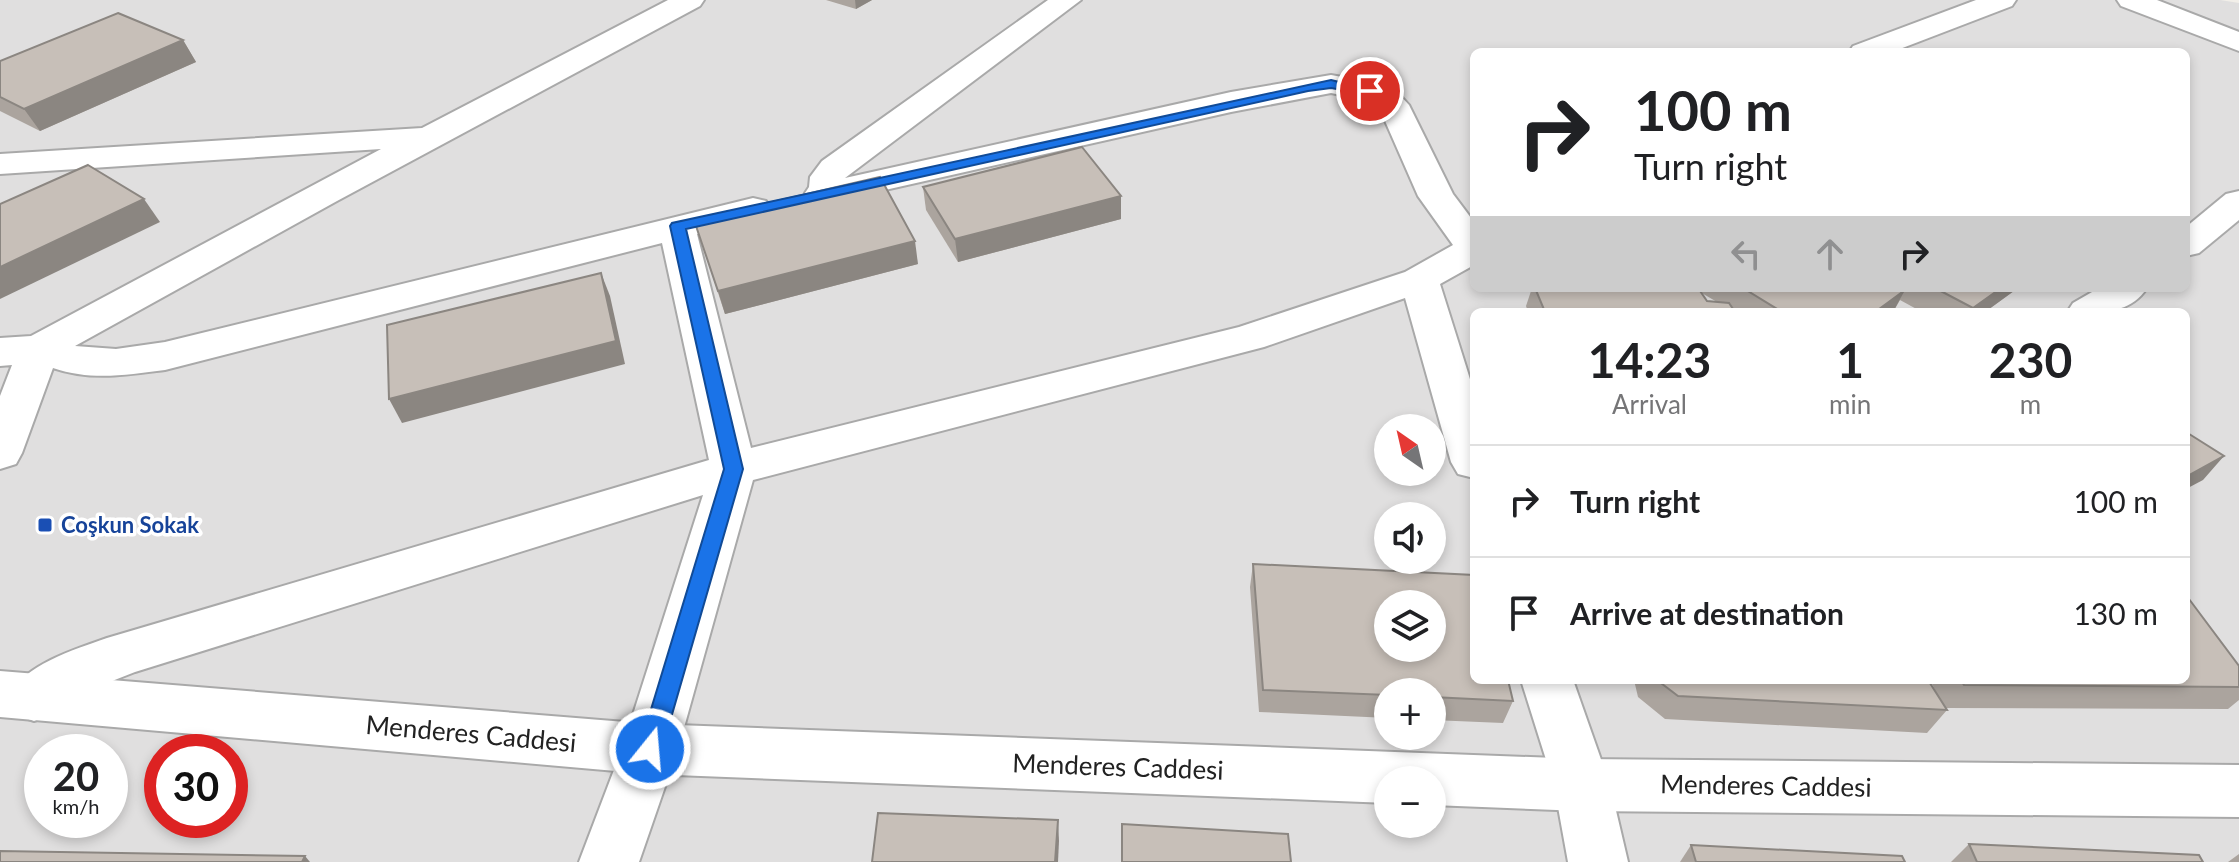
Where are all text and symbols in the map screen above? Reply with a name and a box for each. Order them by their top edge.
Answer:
pin [1336,57,1404,125]
icon: arrive [1348,69,1392,113]
text: 100 m [1634,76,1792,143]
icon: right [1502,80,1606,184]
text: Turn right [1634,144,1787,188]
icon: left [1724,232,1768,276]
icon: ahead [1808,232,1852,276]
icon: right [1892,232,1936,276]
text: 14:23 [1588,331,1711,388]
text: 1 [1836,331,1864,388]
text: 230 [1989,331,2072,388]
text: Arrival [1612,388,1687,420]
text: min [1829,388,1871,420]
text: m [2020,388,2041,420]
north arrow [1374,414,1446,486]
map controls [1374,414,1446,838]
icon: right [1502,479,1546,523]
text: Turn right [1570,483,1700,519]
text: 100 m [2073,483,2158,519]
button: sound [1374,502,1446,574]
place label: Coşkun Sokak [61,511,199,538]
marker: Coşkun Sokak [36,516,54,534]
button: layers [1374,590,1446,662]
icon: arrive [1502,591,1546,635]
text: Arrive at destination [1570,595,1844,631]
text: 130 m [2073,595,2158,631]
button: + [1374,678,1446,750]
position arrow [608,707,692,791]
street label: Menderes Caddesi [364,708,578,758]
speed limit sign: 30 [144,734,248,838]
street label: Menderes Caddesi [1012,746,1224,786]
text: 20 [53,752,99,800]
button: − [1374,766,1446,838]
street label: Menderes Caddesi [1660,767,1872,803]
text: km/h [53,794,99,818]

